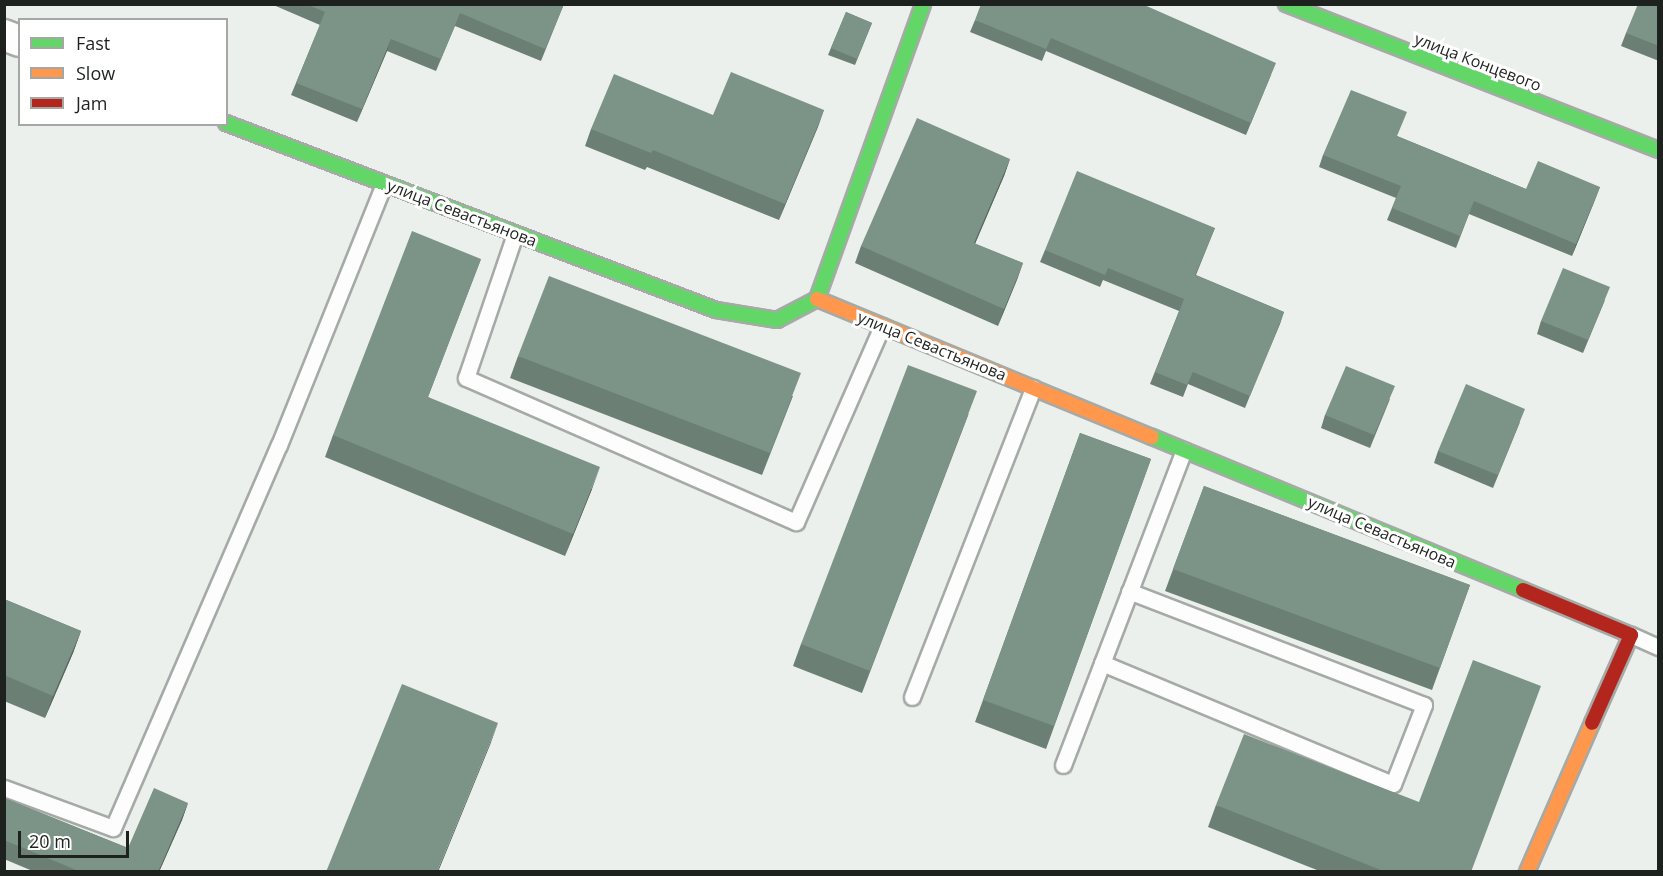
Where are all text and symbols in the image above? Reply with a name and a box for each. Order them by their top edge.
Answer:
legend [18,18,228,126]
street label: улица Концевого [1412,29,1544,95]
text: Fast [76,31,110,55]
text: Slow [76,61,115,85]
text: Jam [76,91,108,115]
street label: улица Севастьянова [384,176,540,250]
street label: улица Севастьянова [855,307,1009,385]
street label: улица Севастьянова [1305,492,1459,572]
scale bar [21,819,132,857]
text: 20 m [29,829,71,853]

